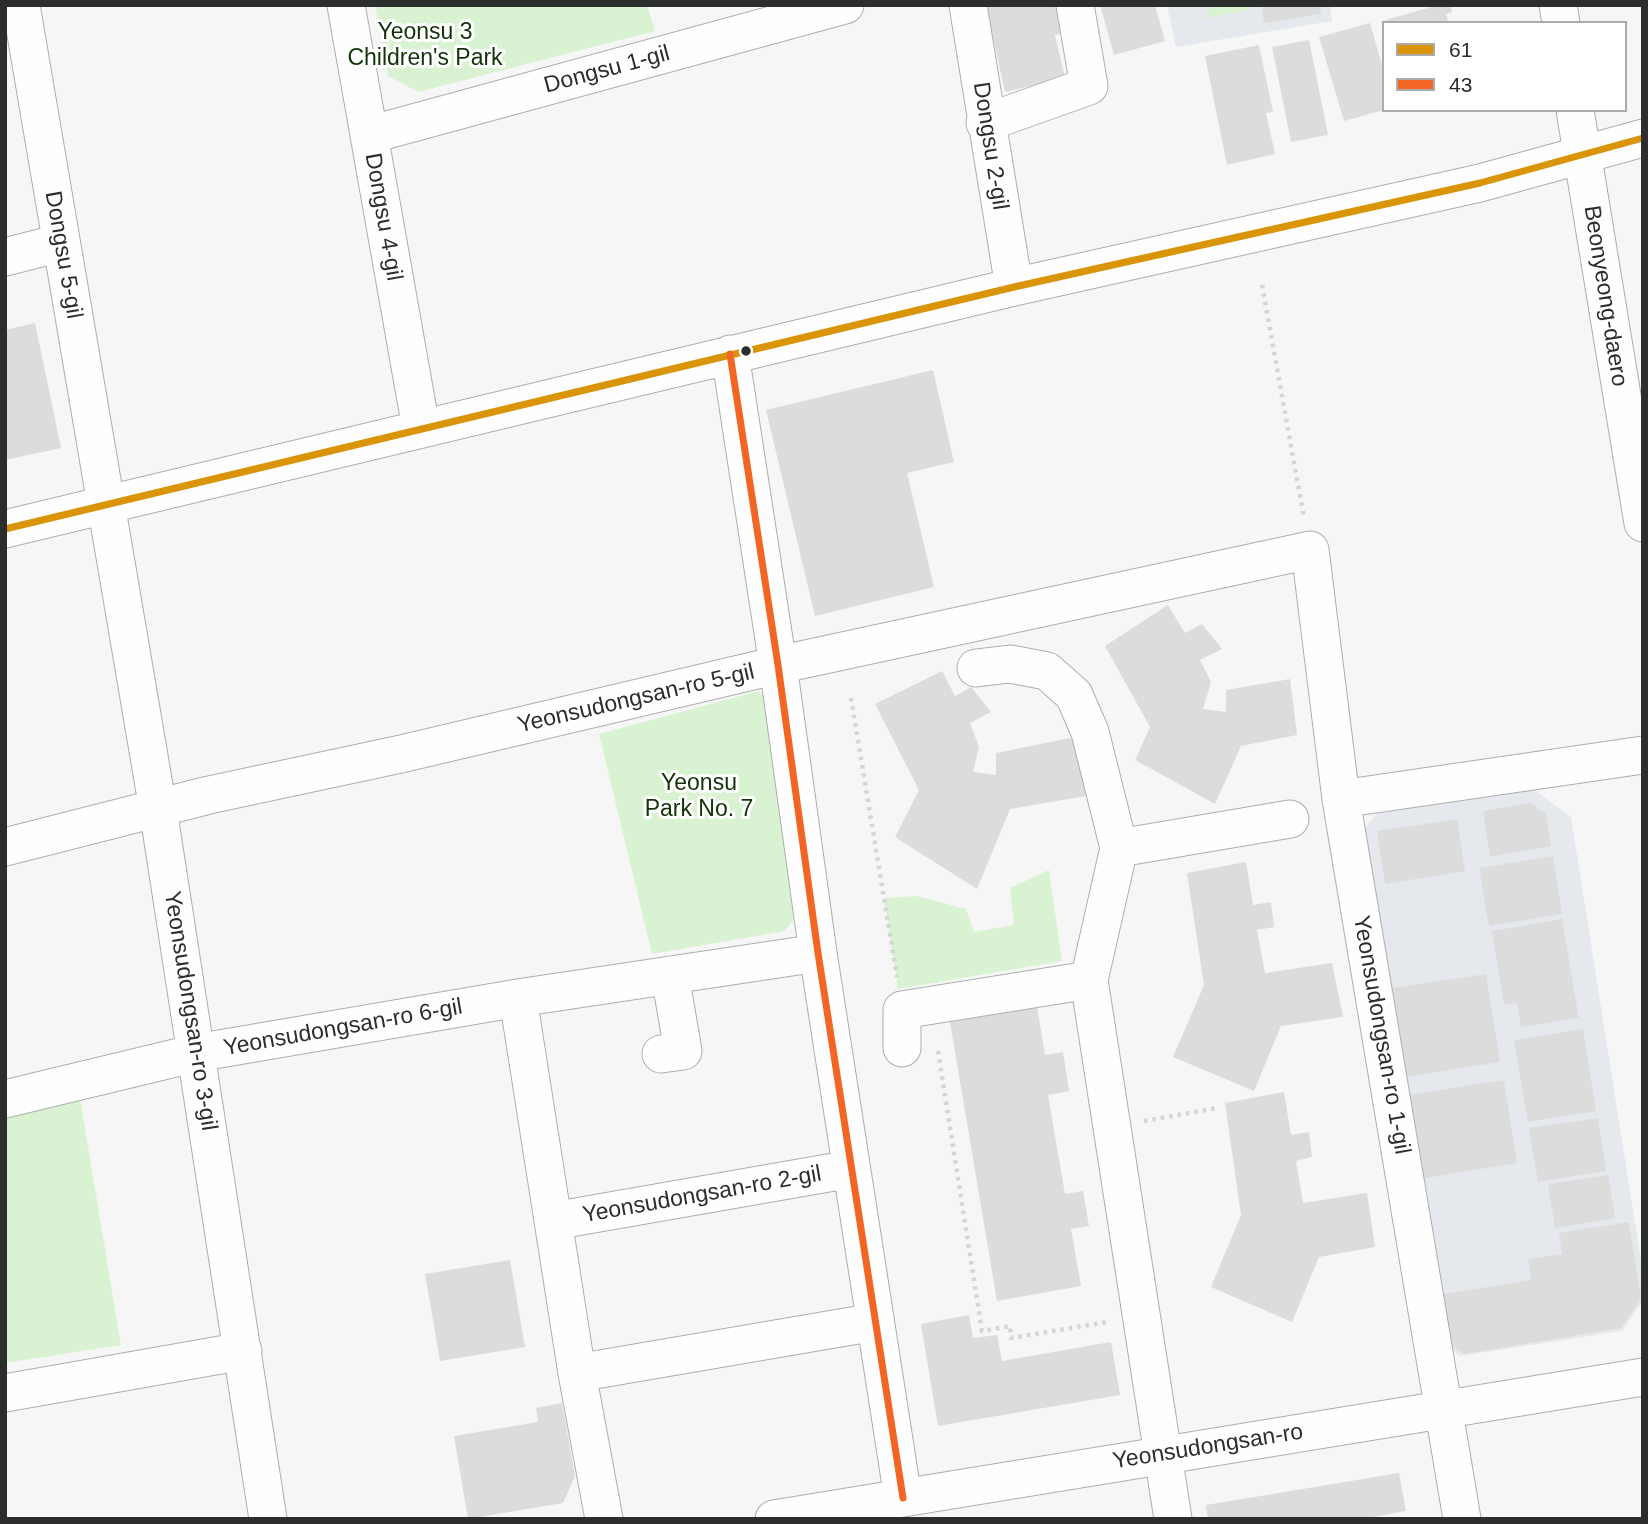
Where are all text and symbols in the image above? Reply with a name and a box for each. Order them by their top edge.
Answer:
park label: Yeonsu 3 Children's Park [347,19,503,73]
legend [1382,21,1627,112]
text: 61 [1449,38,1472,61]
street label: Dongsu 1-gil [541,40,673,100]
text: 43 [1449,73,1472,96]
street label: Dongsu 2-gil [966,80,1014,212]
street label: Dongsu 4-gil [358,151,408,283]
street label: Dongsu 5-gil [38,189,88,321]
street label: Beonyeong-daero [1577,204,1633,388]
unlabelled marker [739,344,753,358]
street label: Yeonsudongsan-ro 5-gil [515,658,757,740]
park label: Yeonsu Park No. 7 [645,770,753,824]
street label: Yeonsudongsan-ro 3-gil [157,889,223,1133]
street label: Yeonsudongsan-ro 1-gil [1346,913,1416,1157]
street label: Yeonsudongsan-ro 6-gil [221,993,465,1063]
street label: Yeonsudongsan-ro 2-gil [580,1160,824,1230]
street label: Yeonsudongsan-ro [1111,1418,1305,1476]

